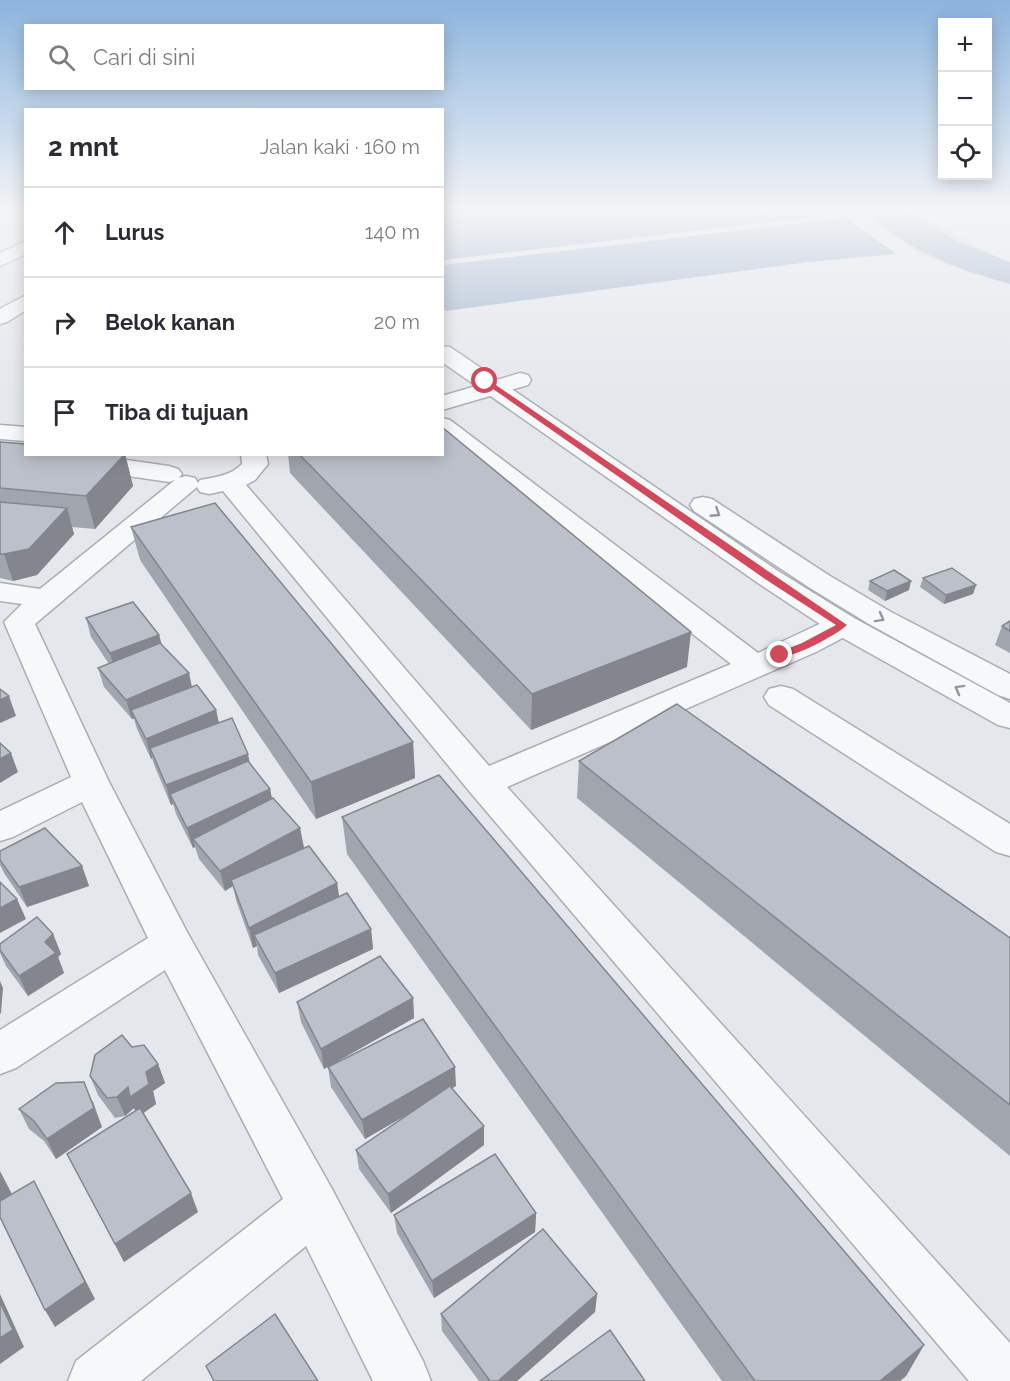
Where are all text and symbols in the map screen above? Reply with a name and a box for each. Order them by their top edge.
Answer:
map controls [938,18,992,180]
button: + [938,18,992,72]
search box [24,24,444,90]
icon: search [45,41,78,74]
text: Cari di sini [93,44,195,70]
button: − [938,72,992,126]
button: locate [938,126,992,180]
text: 2 mnt [48,132,119,162]
text: Jalan kaki · 160 m [260,135,420,159]
icon: ahead [48,216,81,249]
text: Lurus [105,219,164,245]
text: 140 m [365,220,420,244]
icon: right [48,306,81,339]
text: Belok kanan [105,309,235,335]
text: 20 m [374,310,420,334]
route start [471,367,497,393]
icon: arrive [48,396,81,429]
text: Tiba di tujuan [105,399,248,425]
one-way arrow [709,506,720,517]
one-way arrow [874,611,885,622]
route end [766,641,792,667]
one-way arrow [954,685,965,696]

